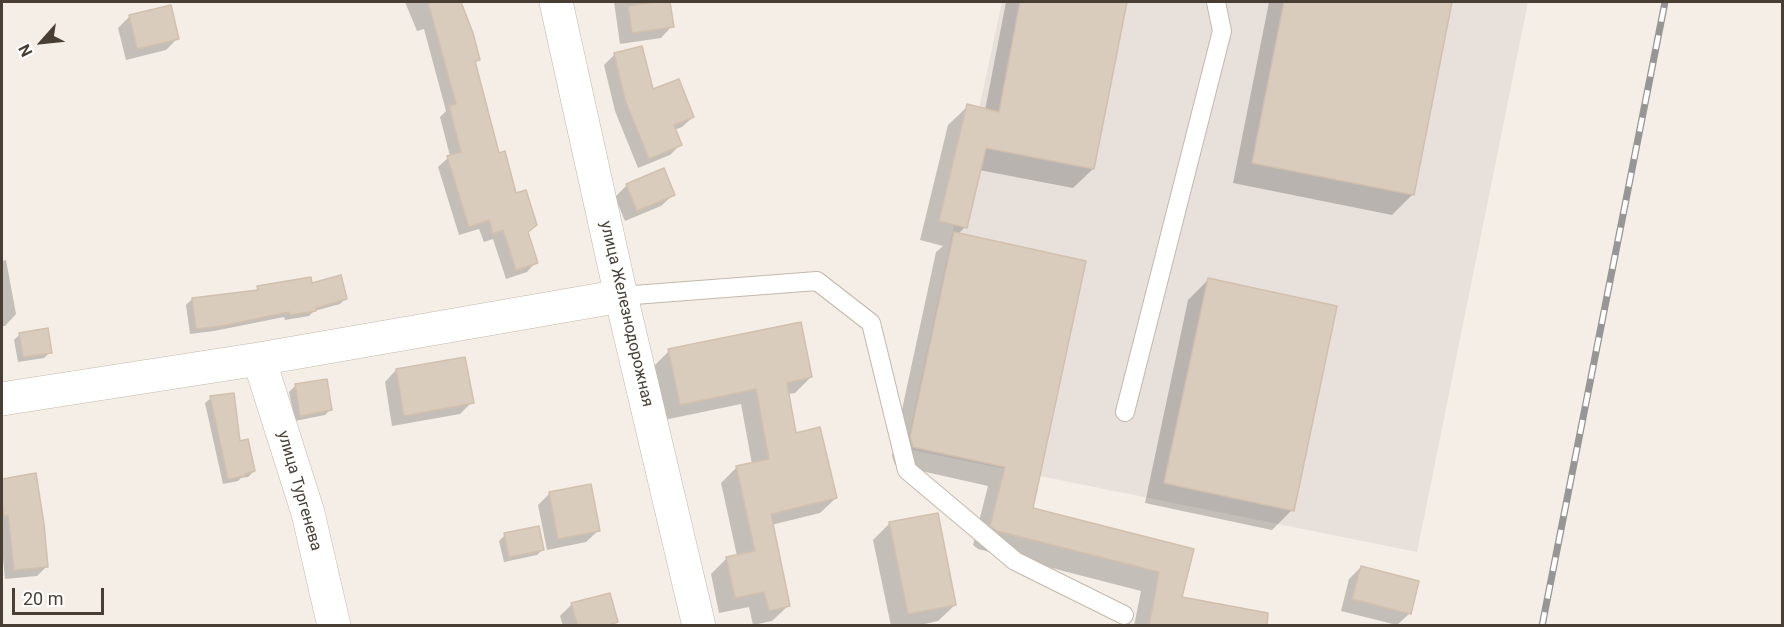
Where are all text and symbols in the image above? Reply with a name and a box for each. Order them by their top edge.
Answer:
north arrow [12,12,72,72]
text: N [14,41,37,60]
street label: улица Железнодорожная [595,219,657,409]
street label: улица Тургенева [273,429,325,553]
scale bar [15,576,106,614]
text: 20 m [23,588,63,609]

